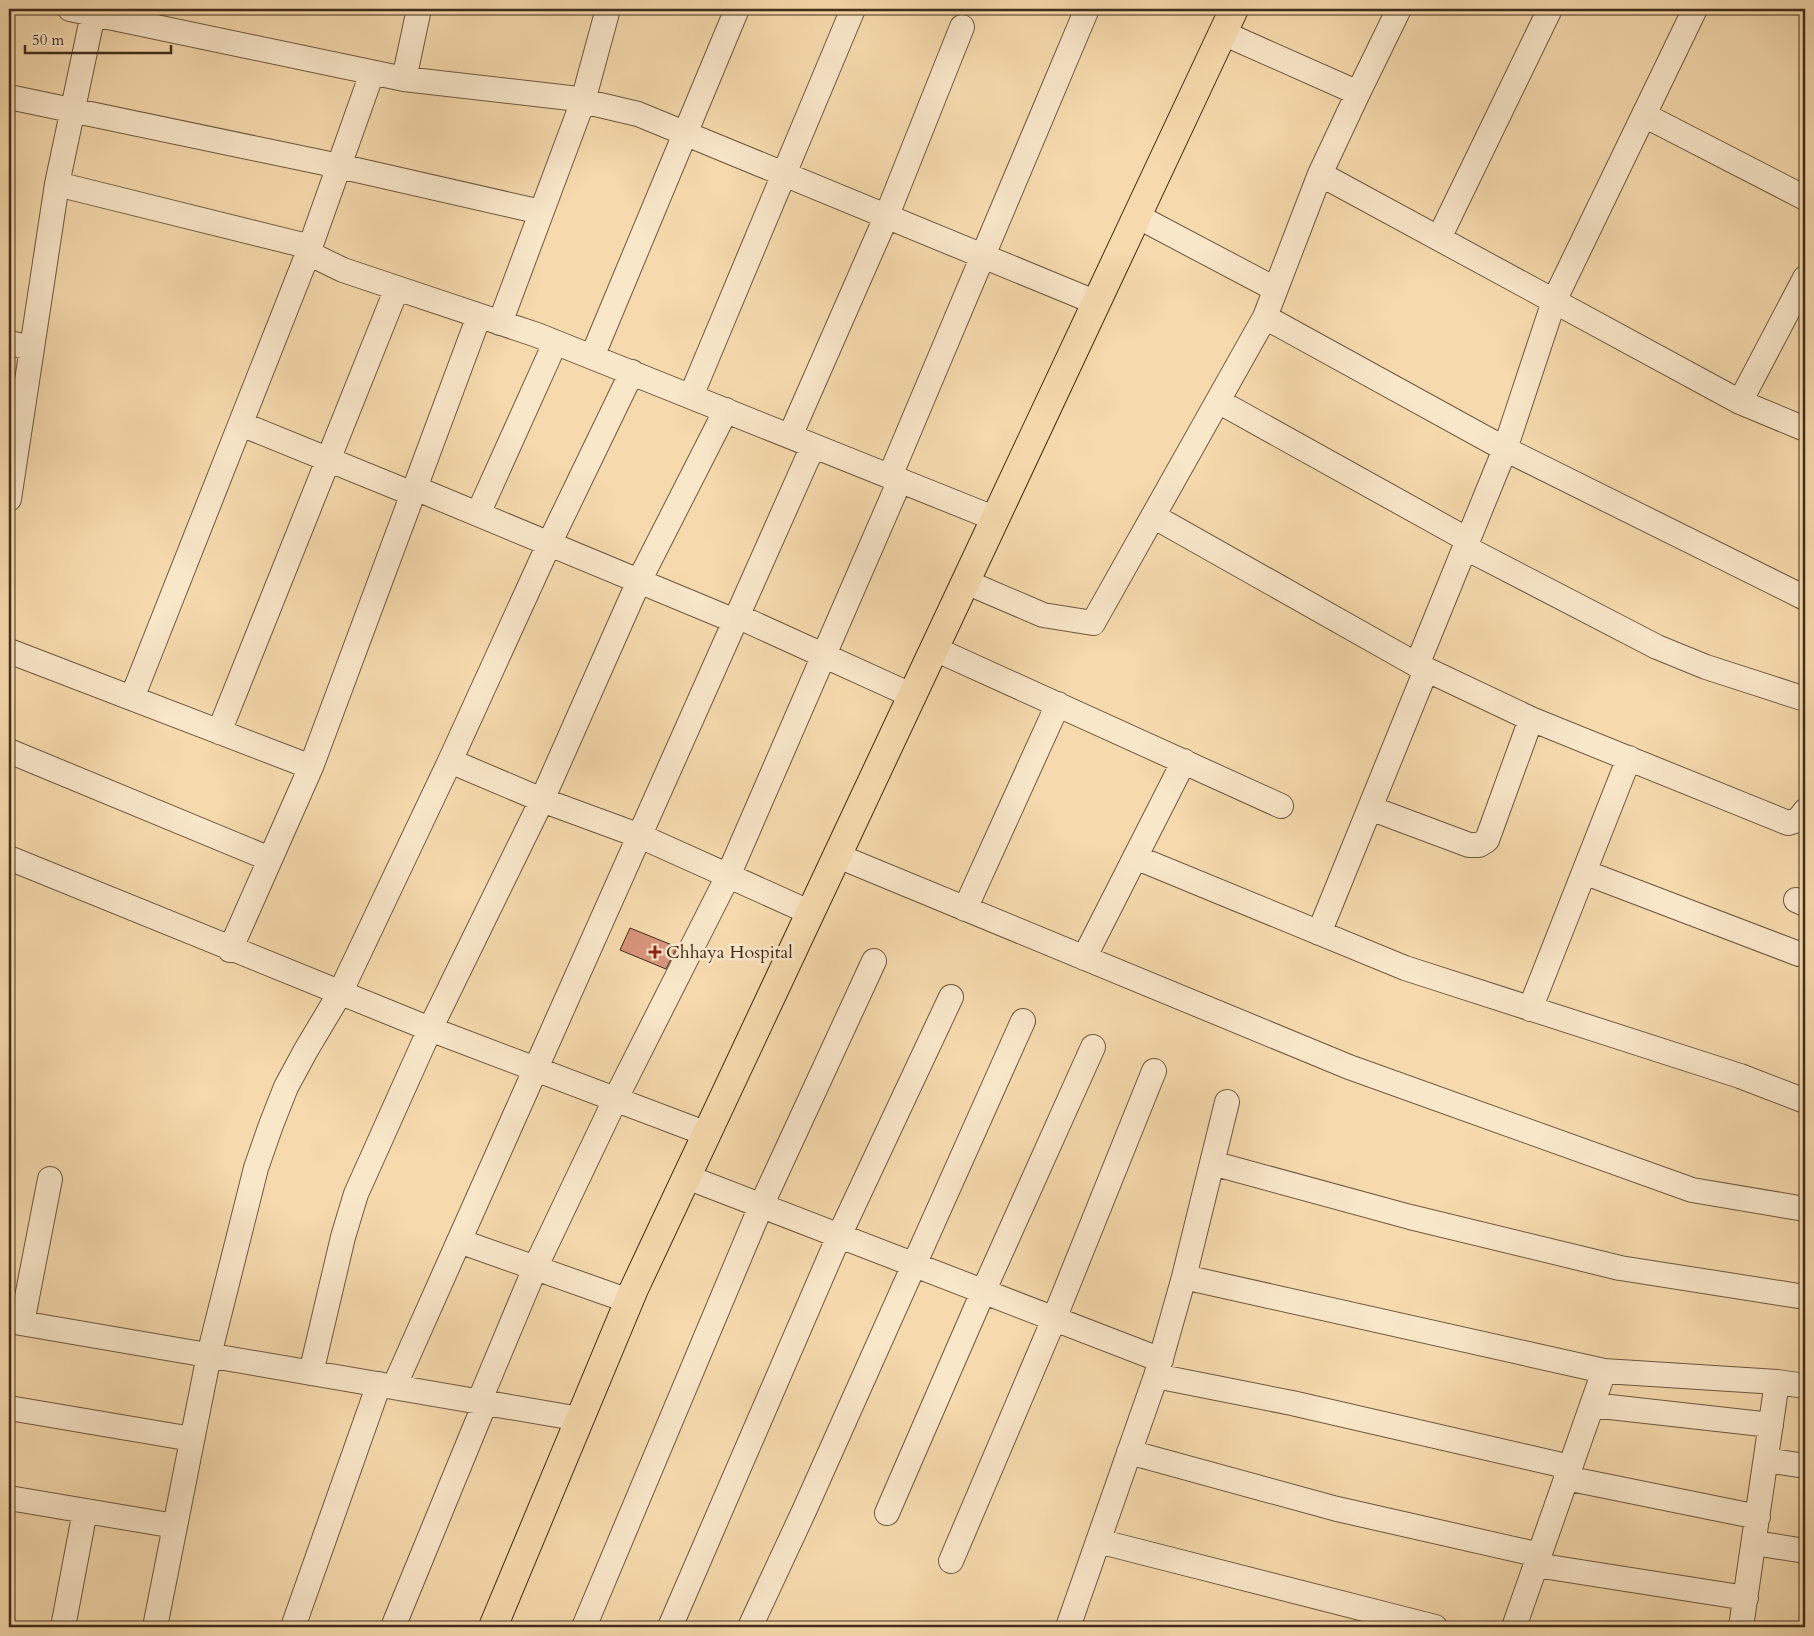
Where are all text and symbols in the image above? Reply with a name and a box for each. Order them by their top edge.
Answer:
scale bar [25,22,171,54]
text: 50 m [32,30,64,50]
place label: Chhaya Hospital [666,940,793,965]
marker: Chhaya Hospital [648,945,662,959]

